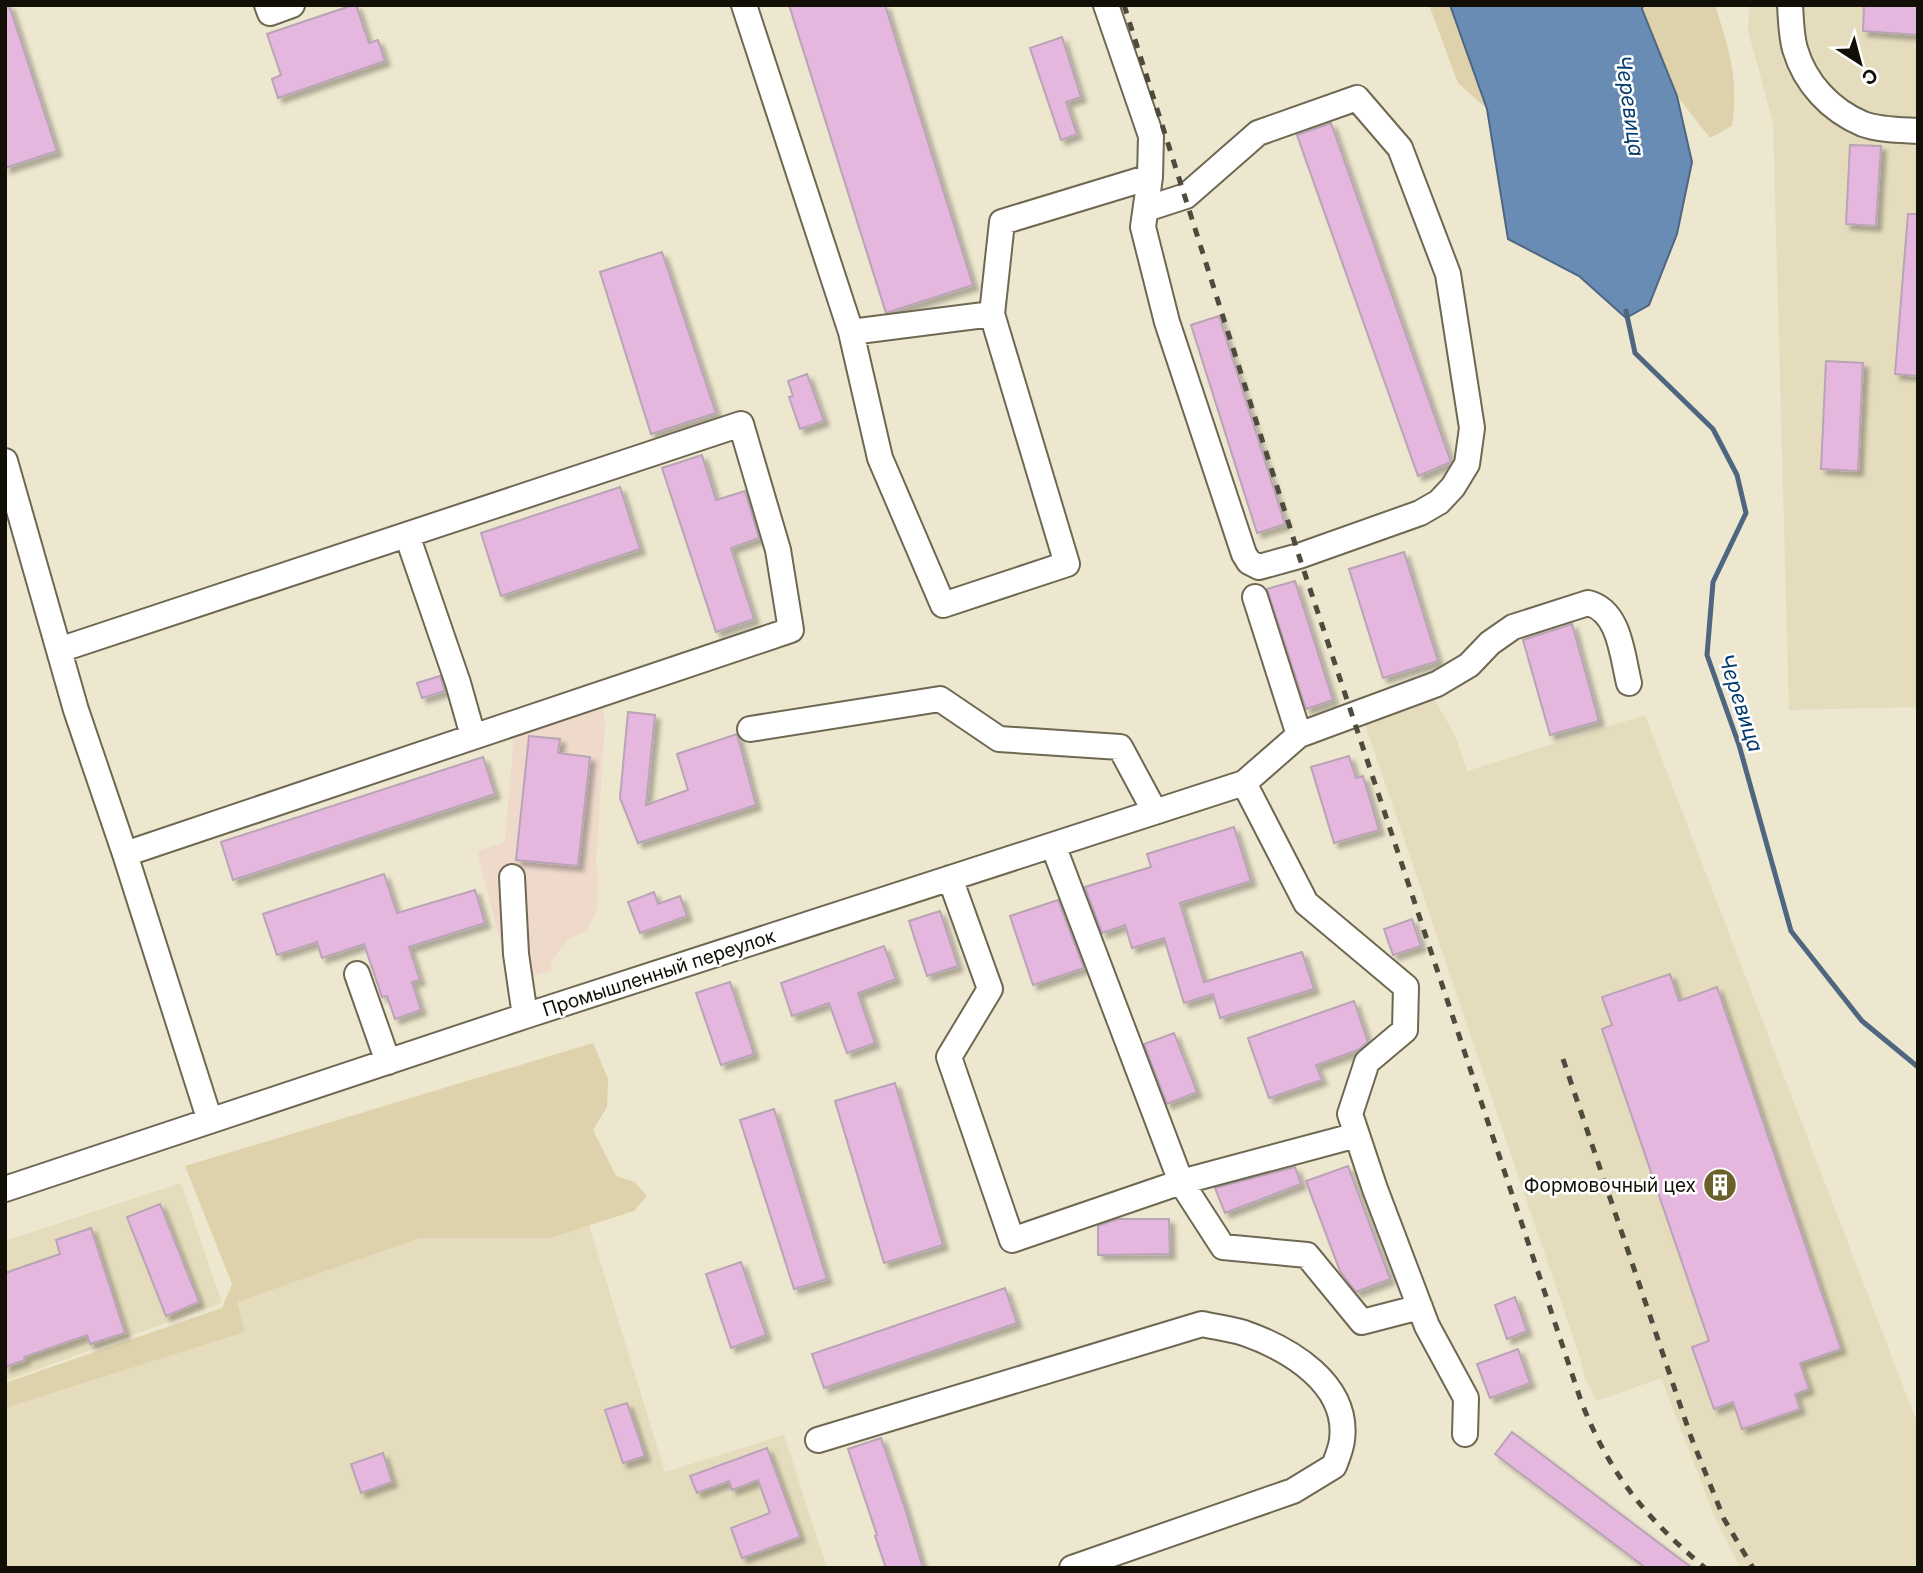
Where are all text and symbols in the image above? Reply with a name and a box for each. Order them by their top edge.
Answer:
north arrow [1825,28,1895,98]
water label: Черевица [1611,54,1649,158]
text: С [1857,63,1882,90]
water label: Черевица [1713,651,1769,755]
street label: Промышленный переулок [540,924,779,1022]
building icon: Формовочный цех [1701,1166,1739,1204]
place label: Формовочный цех [1524,1174,1696,1197]

